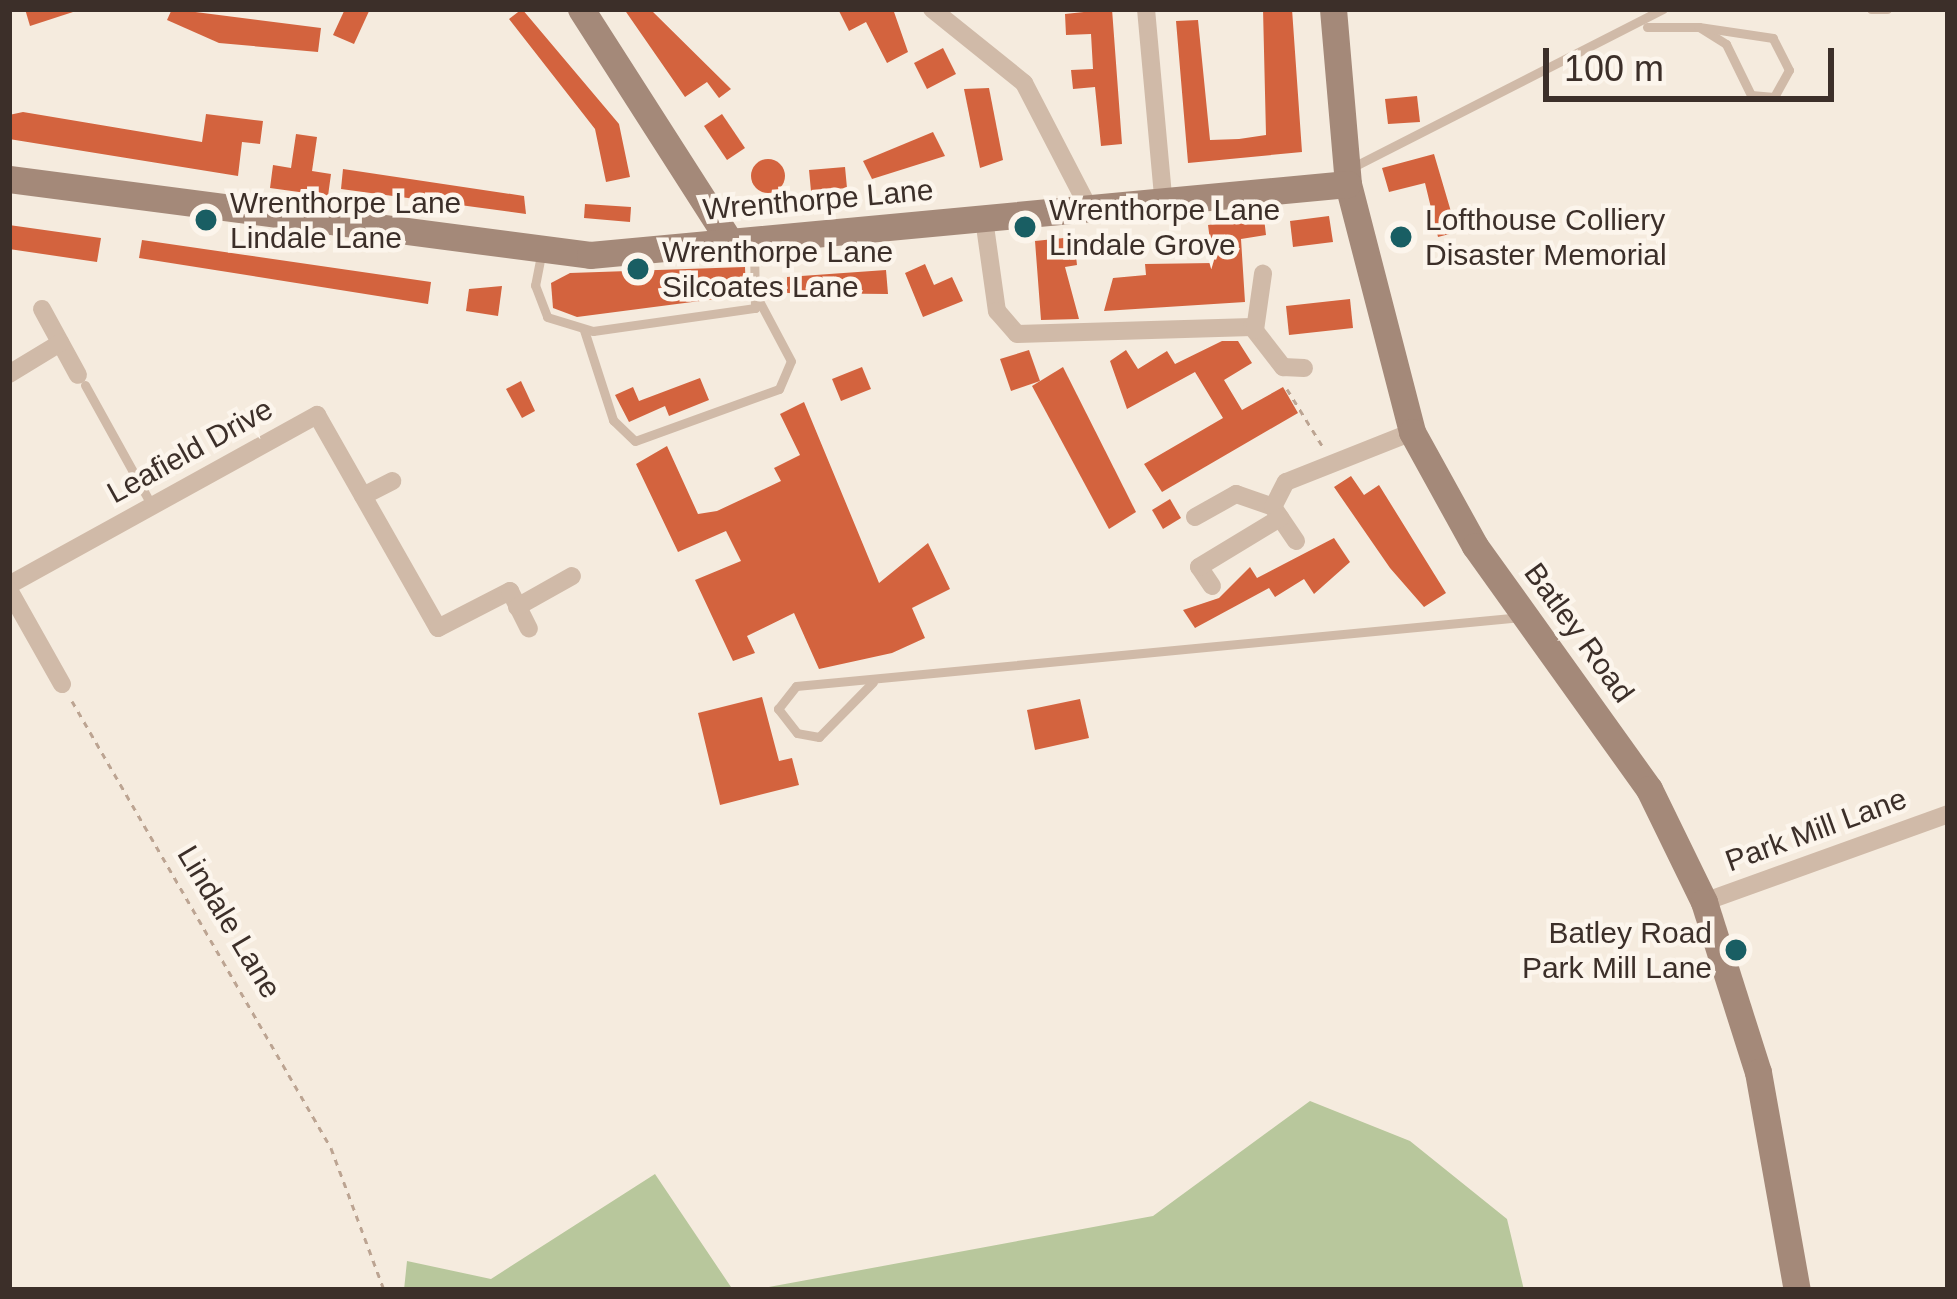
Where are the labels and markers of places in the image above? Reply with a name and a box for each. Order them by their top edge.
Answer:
place label: Wrenthorpe Lane Lindale Lane [230,185,461,256]
place label: Wrenthorpe Lane Lindale Grove [1049,192,1280,262]
place label: Lofthouse Colliery Disaster Memorial [1425,202,1667,272]
marker: Wrenthorpe Lane Lindale Lane [193,207,219,233]
marker: Wrenthorpe Lane Lindale Grove [1012,214,1038,240]
marker: Lofthouse Colliery Disaster Memorial [1388,224,1414,250]
place label: Wrenthorpe Lane Silcoates Lane [662,234,893,304]
marker: Wrenthorpe Lane Silcoates Lane [625,256,651,282]
place label: Batley Road Park Mill Lane [1522,915,1712,986]
marker: Batley Road Park Mill Lane [1723,937,1749,963]

